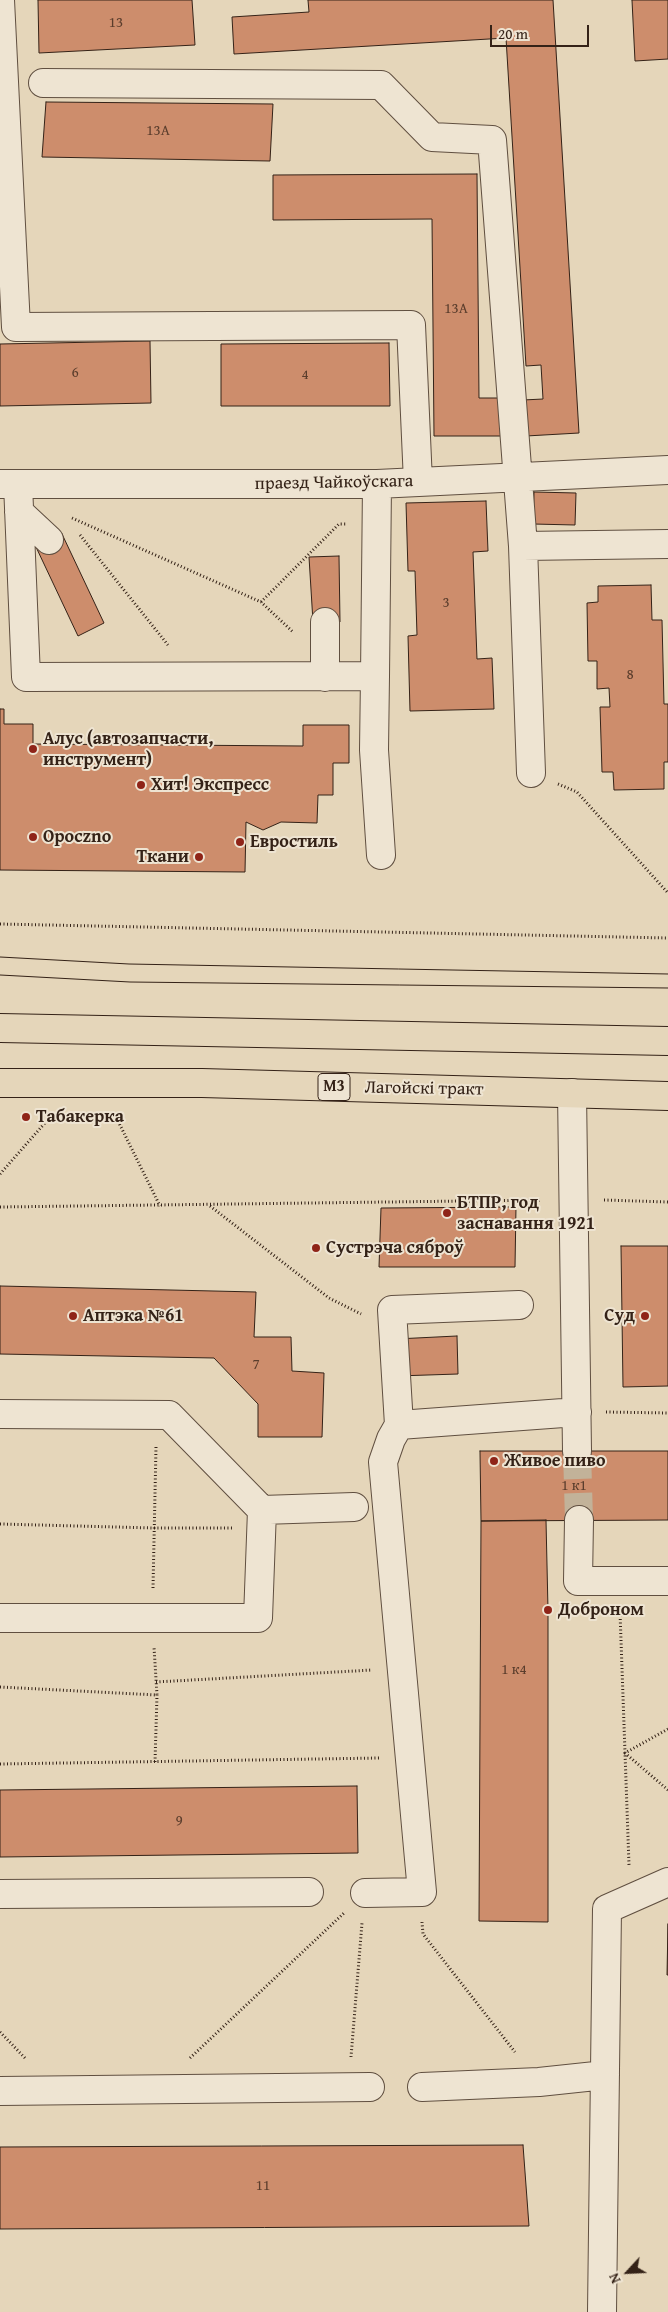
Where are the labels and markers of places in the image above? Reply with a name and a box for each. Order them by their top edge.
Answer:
place label: Алус (автозапчасти, инструмент) [43,728,213,771]
marker: Алус (автозапчасти, инструмент) [27,743,39,755]
place label: Хит! Экспресс [151,774,269,796]
marker: Хит! Экспресс [135,779,147,791]
place label: Opoczno [43,826,111,848]
marker: Opoczno [27,831,39,843]
place label: Евростиль [250,831,338,853]
marker: Евростиль [234,836,246,848]
place label: Ткани [136,846,189,868]
marker: Ткани [193,851,205,863]
place label: Табакерка [36,1106,124,1128]
marker: Табакерка [20,1111,32,1123]
place label: БТПР, год заснавання 1921 [457,1192,595,1234]
marker: БТПР, год заснавання 1921 [441,1207,453,1219]
place label: Сустрэча сяброў [326,1237,464,1259]
marker: Сустрэча сяброў [310,1242,322,1254]
place label: Аптэка №61 [83,1305,184,1327]
place label: Суд [604,1305,635,1327]
marker: Аптэка №61 [67,1310,79,1322]
marker: Суд [639,1310,651,1322]
place label: Живое пиво [504,1450,606,1472]
marker: Живое пиво [488,1455,500,1467]
place label: Доброном [558,1599,644,1621]
marker: Доброном [542,1604,554,1616]

